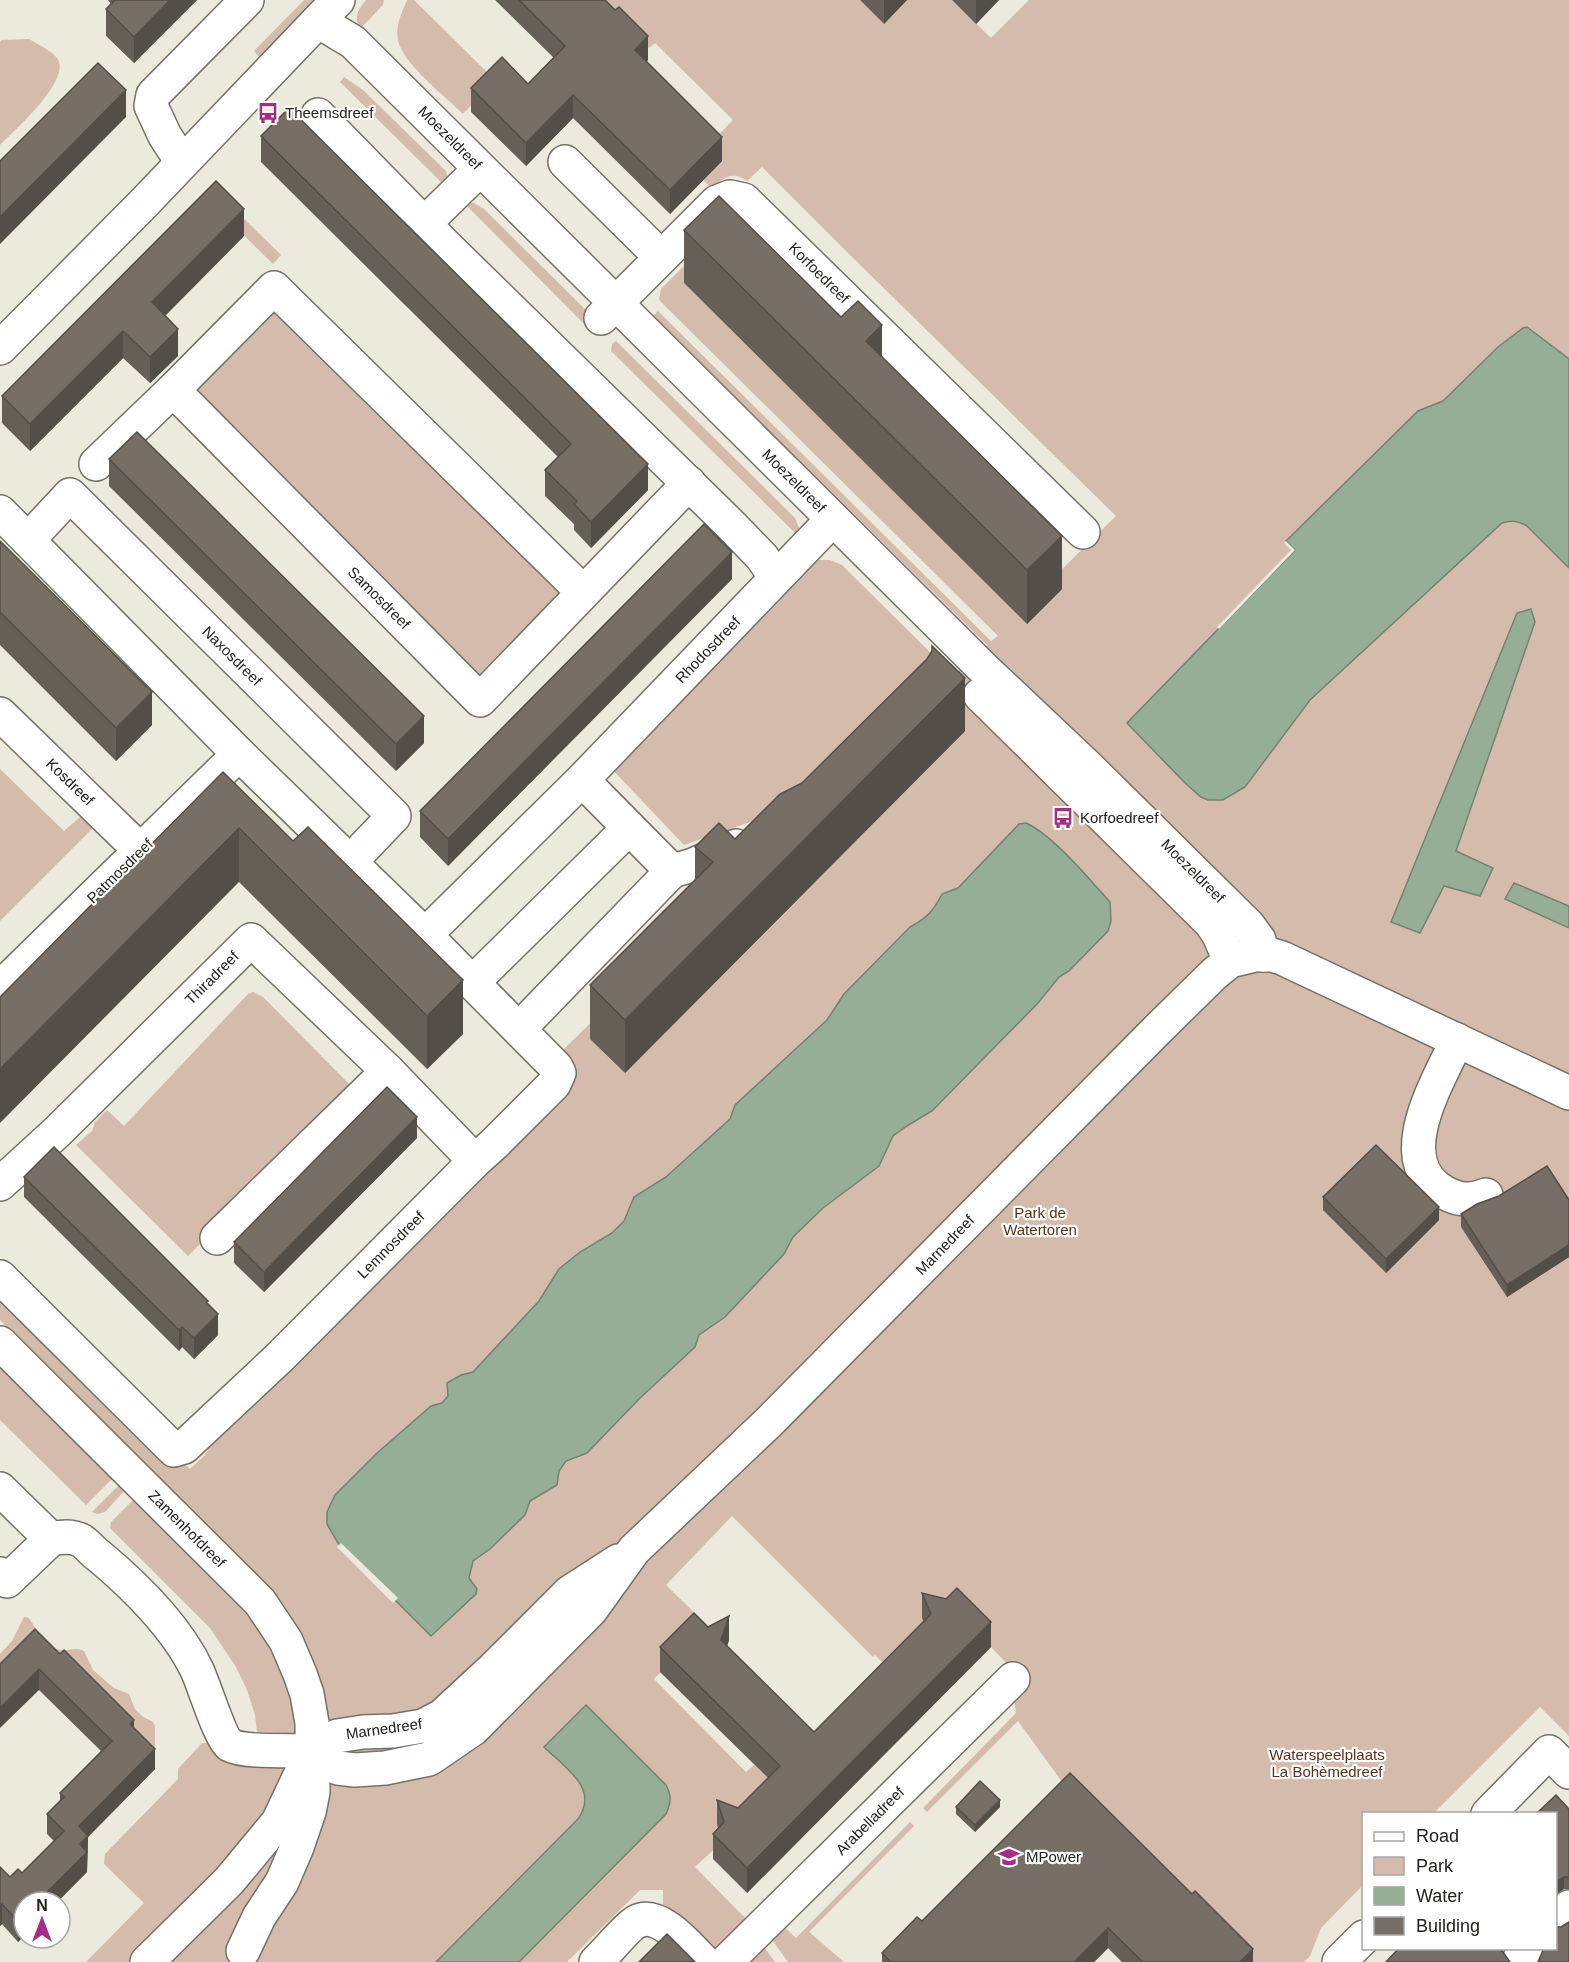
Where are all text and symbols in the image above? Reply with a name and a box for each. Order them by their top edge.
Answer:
bus stop icon: Theemsdreef [256,101,280,125]
street label: Moezeldreef [415,102,486,173]
place label: Theemsdreef [285,104,374,121]
street label: Korfoedreef [786,239,854,307]
street label: Moezeldreef [759,445,830,516]
street label: Samosdreef [345,563,415,633]
street label: Rhodosdreef [672,612,744,686]
street label: Naxosdreef [199,623,266,689]
street label: Kosdreef [43,755,98,809]
bus stop icon: Korfoedreef [1051,806,1075,830]
place label: Korfoedreef [1080,809,1159,826]
street label: Patmosdreef [83,834,157,906]
street label: Moezeldreef [1158,835,1229,906]
street label: Thiradreef [181,947,242,1008]
park label: Park de Watertoren [1003,1204,1077,1238]
street label: Lemnosdreef [354,1207,428,1282]
street label: Marnedreef [912,1211,978,1278]
street label: Zamenhofdreef [145,1487,230,1571]
street label: Marnedreef [345,1715,424,1742]
park label: Waterspeelplaats La Bohèmedreef [1269,1746,1385,1780]
street label: Arabelladreef [832,1783,908,1858]
legend [1362,1812,1557,1950]
text: Road [1416,1826,1459,1846]
school or university icon: MPower [997,1845,1021,1869]
place label: MPower [1026,1848,1081,1865]
text: Park [1416,1856,1454,1876]
text: Water [1416,1886,1463,1906]
north arrow [12,1890,72,1950]
text: N [36,1897,48,1914]
text: Building [1416,1916,1480,1936]

